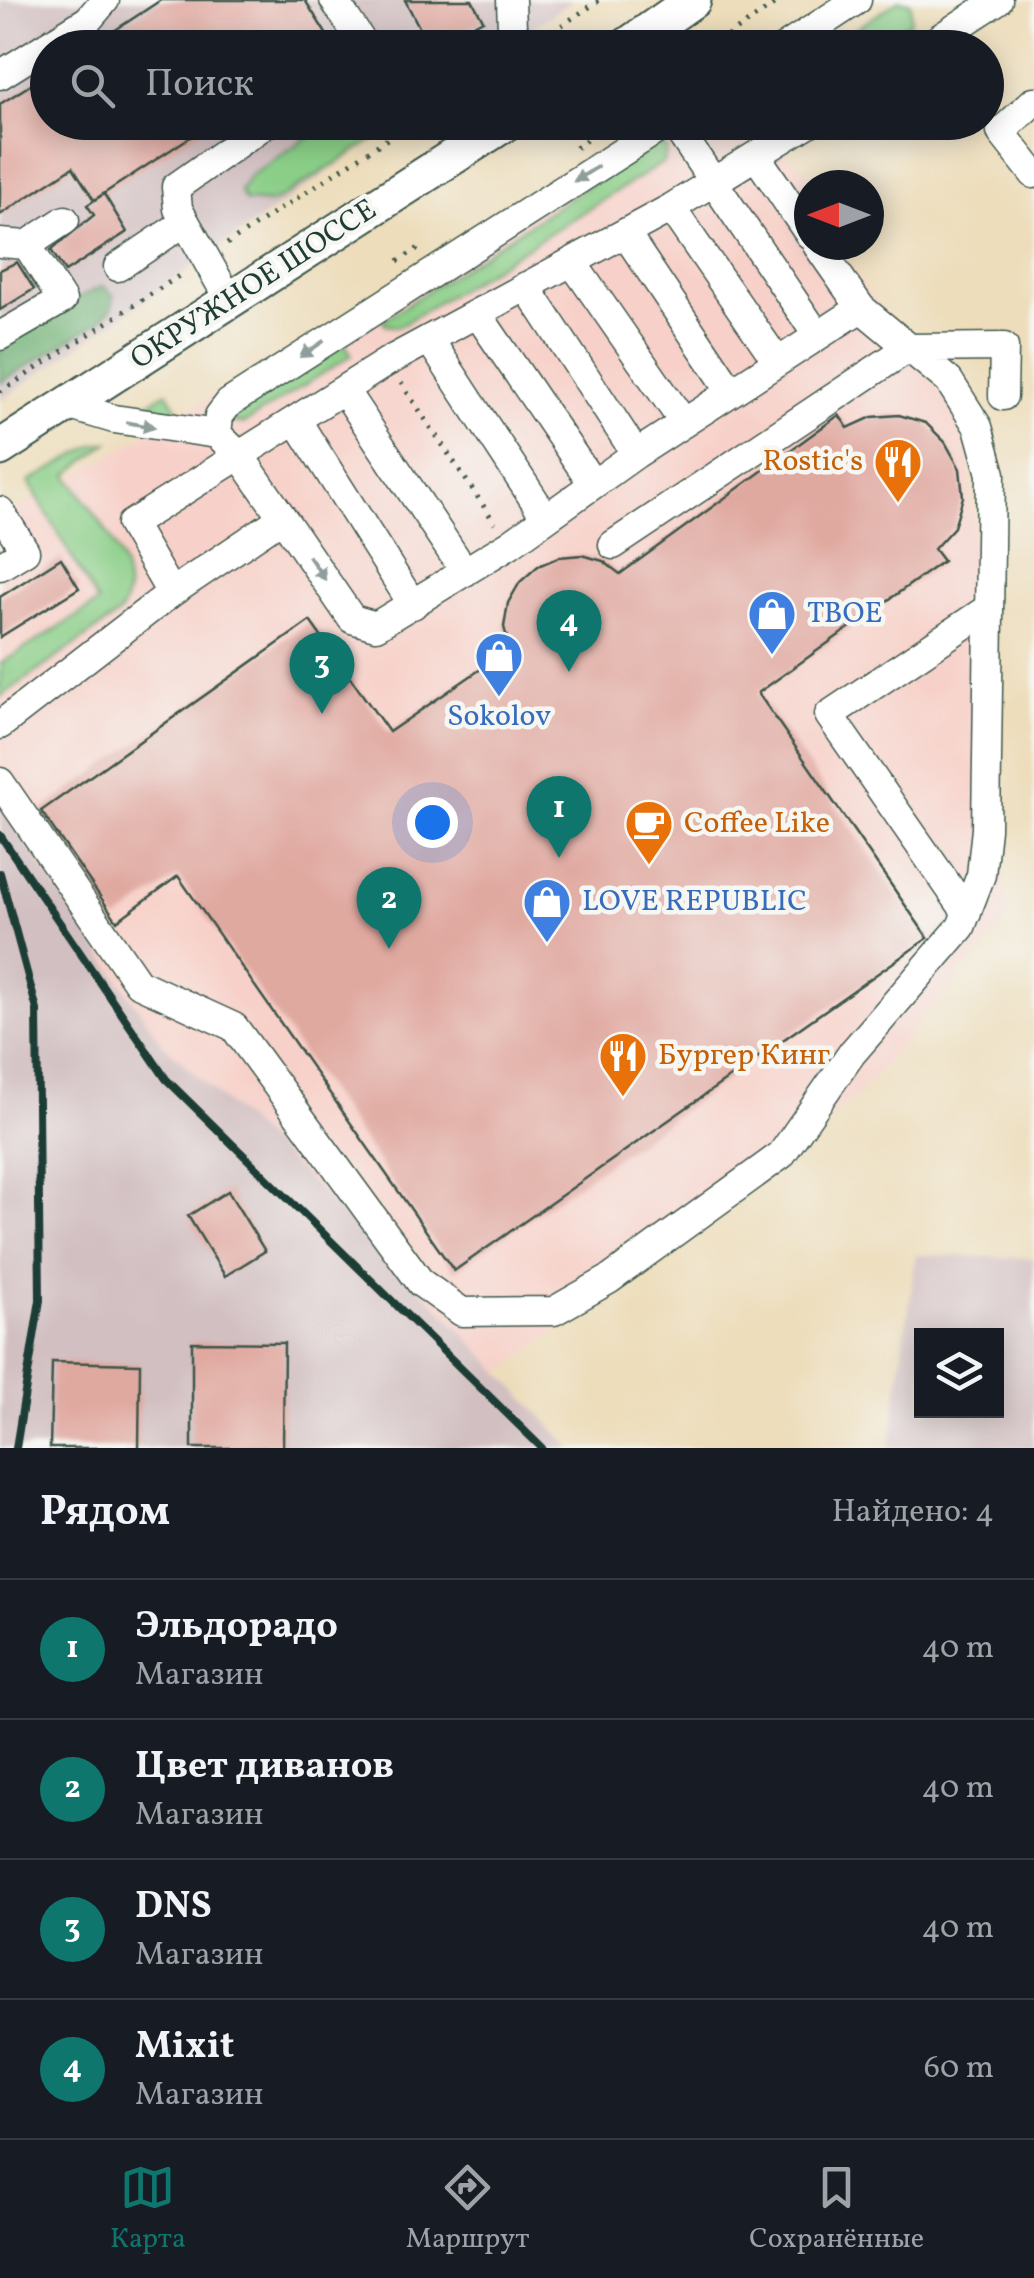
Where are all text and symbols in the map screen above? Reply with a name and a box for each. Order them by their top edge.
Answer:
search box [30,30,1004,140]
icon: search [65,58,120,113]
text: Поиск [145,59,254,112]
one-way arrow [572,165,600,183]
north arrow [794,170,884,260]
street label: ОКРУЖНОЕ ШОССЕ [123,190,385,380]
one-way arrow [298,339,325,357]
one-way arrow [126,417,157,433]
restaurant icon: Rostic's [872,436,924,504]
place label: Rostic's [763,441,863,483]
one-way arrow [307,555,326,582]
shop icon: ТВОЕ [746,588,798,656]
pin: 4 [536,590,602,672]
place label: ТВОЕ [807,593,882,635]
shop icon: Sokolov [473,630,525,698]
pin: 3 [290,632,354,714]
place label: Sokolov [447,696,551,738]
pin: 1 [526,776,592,858]
your location [407,797,458,848]
cafe icon: Coffee Like [623,798,675,866]
place label: Coffee Like [684,803,830,845]
pin: 2 [356,866,422,949]
shop icon: LOVE REPUBLIC [521,876,573,944]
place label: LOVE REPUBLIC [582,881,807,923]
restaurant icon: Бургер Кинг [597,1030,649,1098]
place label: Бургер Кинг [658,1035,830,1077]
map controls [914,1328,1004,1418]
button: layers [914,1328,1004,1418]
text: Рядом [40,1484,170,1543]
text: Найдено: 4 [832,1491,994,1535]
text: Эльдорадо [135,1601,338,1654]
text: 1 [66,1627,79,1671]
text: 40 m [922,1627,994,1671]
text: Магазин [135,1654,263,1698]
text: Цвет диванов [135,1741,394,1794]
text: 2 [64,1767,81,1811]
text: 40 m [922,1767,994,1811]
text: Магазин [135,1794,263,1838]
text: DNS [135,1881,212,1934]
text: 3 [64,1907,81,1951]
text: 40 m [922,1907,994,1951]
text: Магазин [135,1934,263,1978]
text: Mixit [135,2021,234,2074]
text: 4 [63,2047,82,2091]
text: 60 m [924,2047,994,2091]
text: Магазин [135,2074,263,2118]
tab: Карта [110,2160,186,2259]
tab: Маршрут [406,2160,529,2259]
tab: Сохранённые [749,2160,924,2259]

